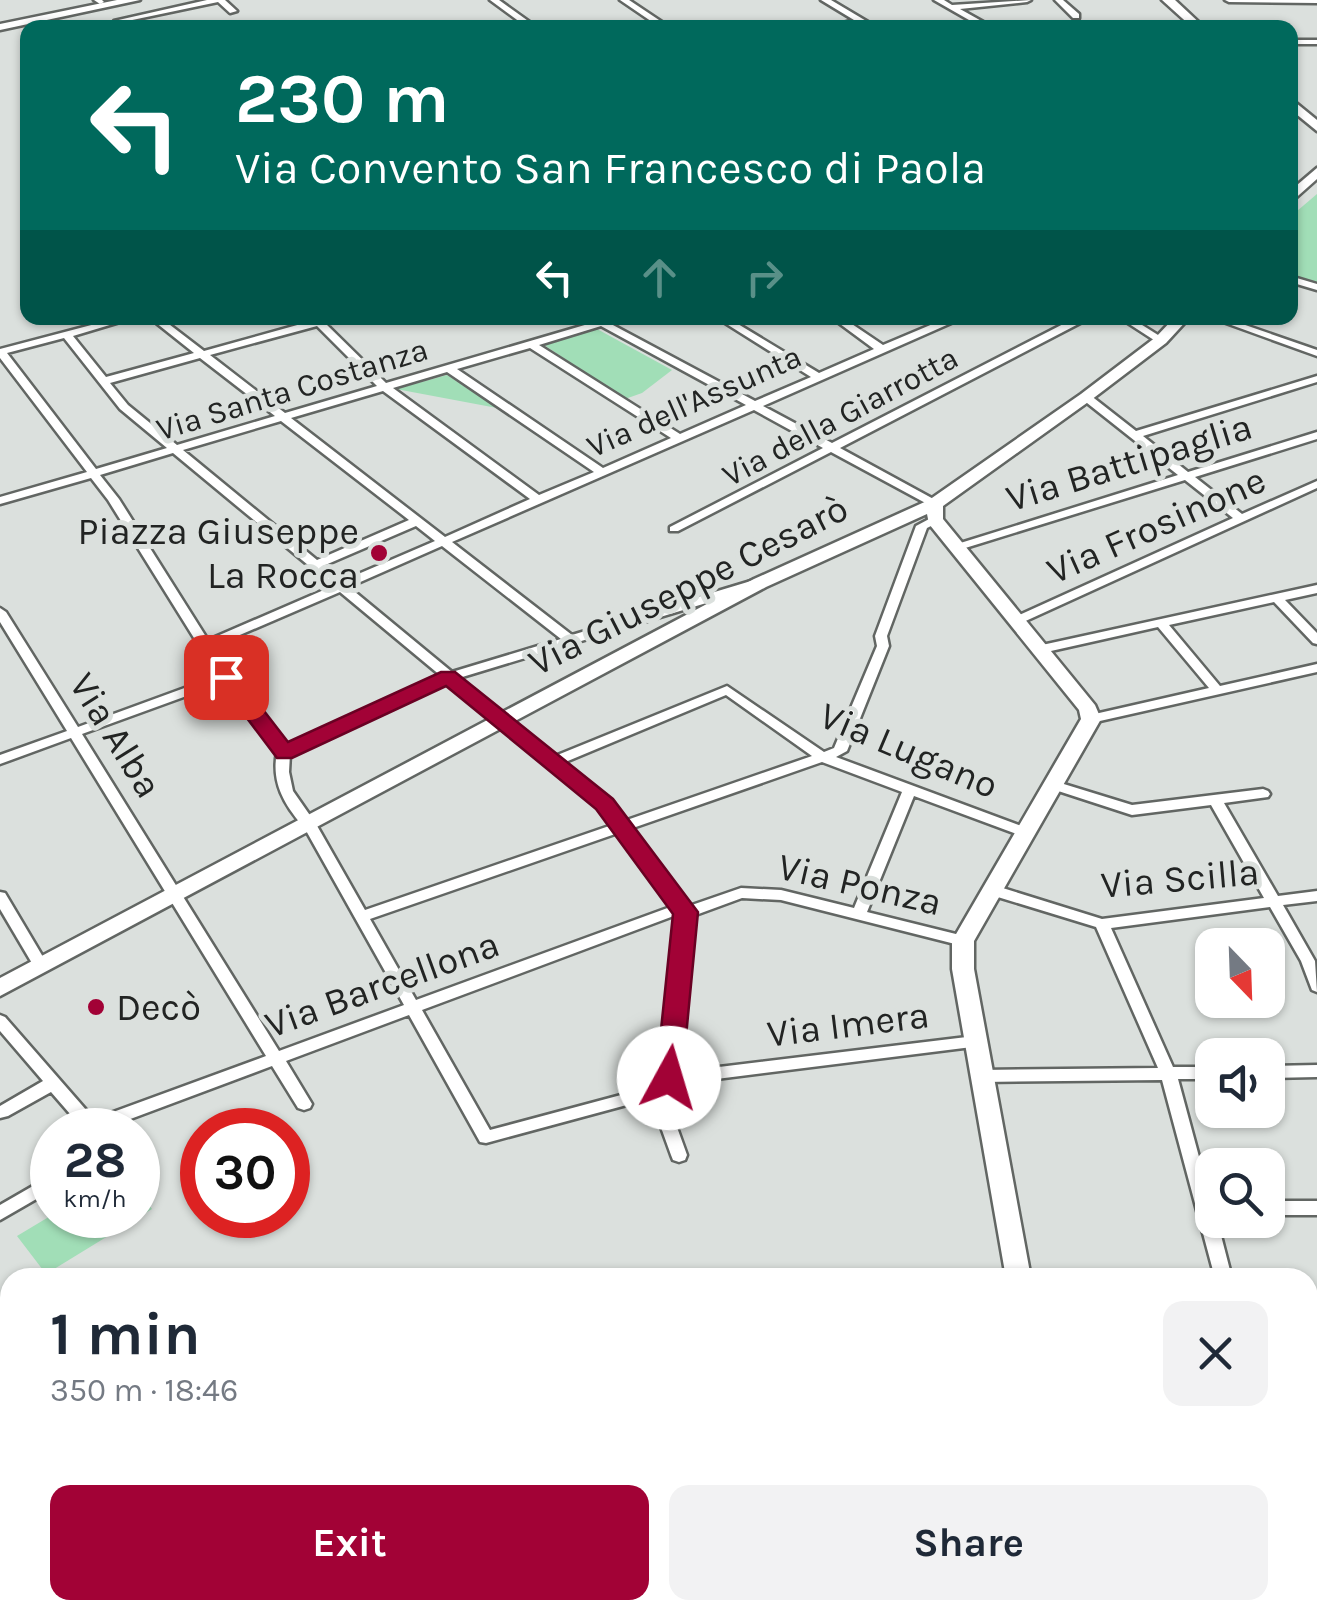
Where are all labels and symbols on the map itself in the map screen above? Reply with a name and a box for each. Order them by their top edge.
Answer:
street label: Via Santa Costanza [152,331,432,448]
street label: Via dell'Assunta [581,338,807,465]
street label: Via della Giarrotta [716,339,964,494]
street label: Via Battipaglia [1001,404,1257,521]
street label: Via Frosinone [1040,457,1272,594]
street label: Via Giuseppe Cesarò [521,485,855,685]
place label: Piazza Giuseppe La Rocca [77,509,359,598]
marker: Piazza Giuseppe La Rocca [368,542,390,564]
pin [184,635,269,720]
street label: Via Alba [60,665,171,806]
street label: Via Lugano [813,693,1005,808]
street label: Via Ponza [774,844,946,925]
street label: Via Scilla [1099,849,1261,908]
street label: Via Barcellona [259,921,505,1048]
north arrow [1195,928,1285,1018]
place label: Decò [116,985,201,1030]
street label: Via Imera [764,992,932,1057]
marker: Decò [85,996,107,1018]
position arrow [617,1026,721,1130]
speed limit sign: 30 [180,1108,310,1238]

